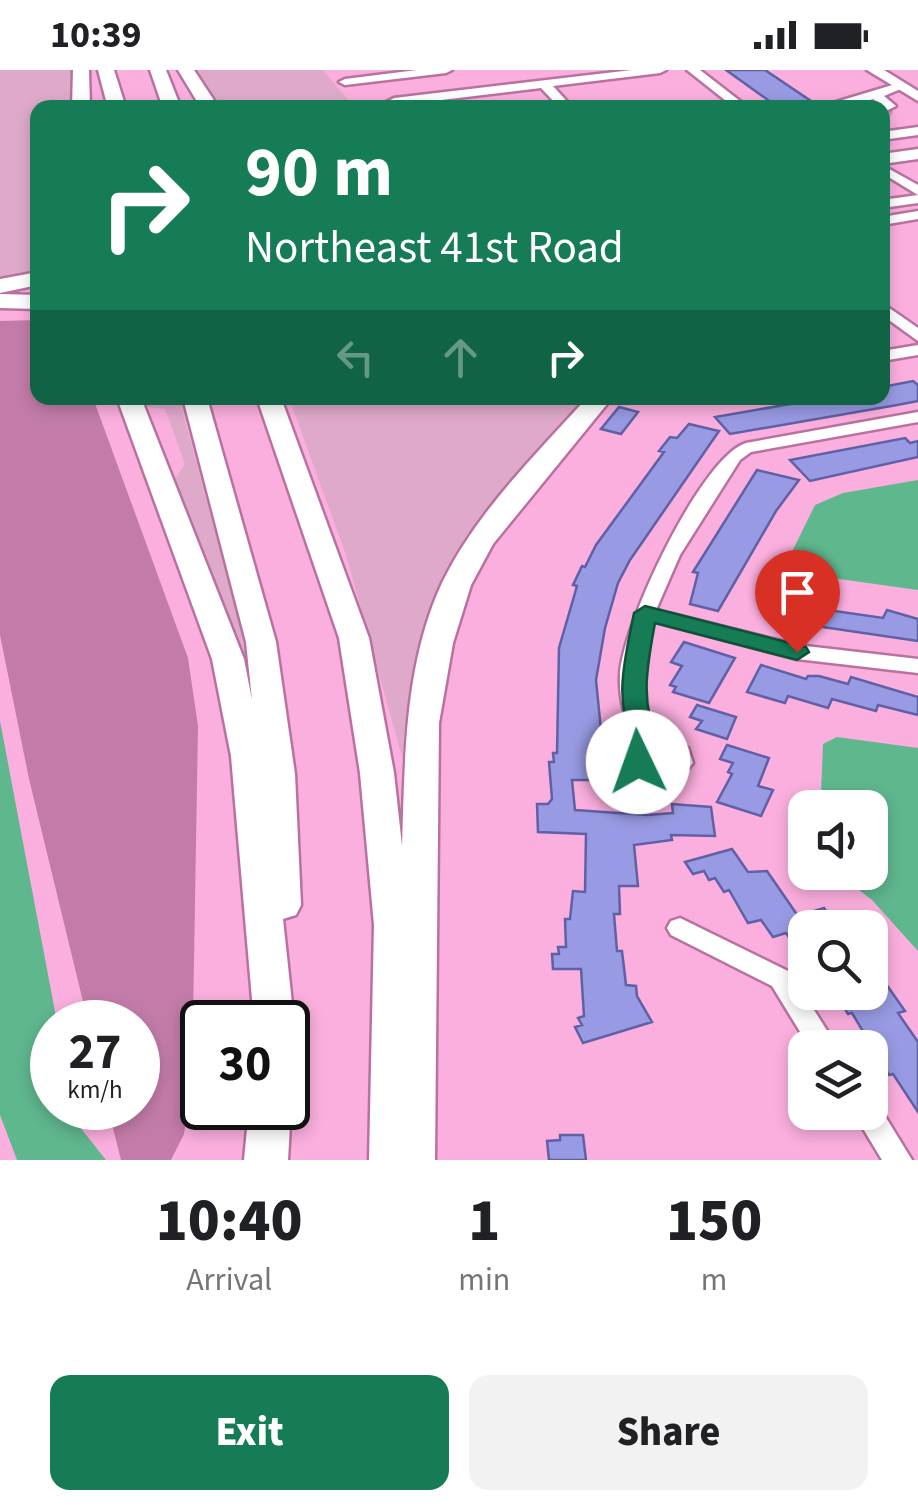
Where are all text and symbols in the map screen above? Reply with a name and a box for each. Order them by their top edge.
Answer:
text: 10:39 [50,8,142,62]
text: 90 m [245,123,393,223]
icon: right [80,140,210,270]
text: Northeast 41st Road [245,216,624,280]
icon: left [328,330,383,385]
icon: ahead [433,330,488,385]
icon: right [538,330,593,385]
pin [755,550,840,653]
icon: arrive [770,565,825,620]
position arrow [586,710,690,814]
map controls [788,790,888,1130]
button: sound [788,790,888,890]
button: search [788,910,888,1010]
speed limit sign: 30 [180,1000,310,1130]
text: 27 [69,1017,121,1088]
button: layers [788,1030,888,1130]
text: km/h [67,1072,123,1108]
text: 10:40 [156,1179,303,1264]
text: 1 [468,1179,500,1264]
text: 150 [666,1179,762,1264]
text: Arrival [186,1257,272,1303]
text: min [458,1257,510,1303]
text: m [701,1257,727,1303]
button: Exit [50,1375,449,1490]
button: Share [469,1375,868,1490]

